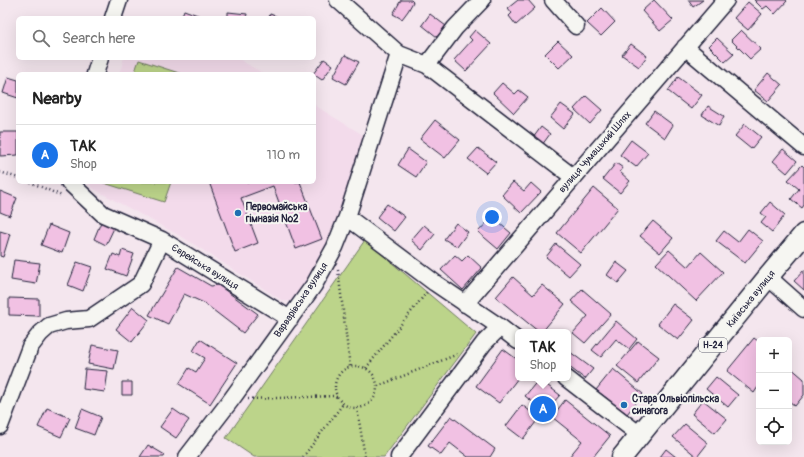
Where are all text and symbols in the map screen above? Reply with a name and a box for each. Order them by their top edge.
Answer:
search box [16,16,316,60]
icon: search [30,27,52,49]
text: Search here [62,29,135,48]
text: Nearby [32,88,81,109]
street label: вулиця Чумацький Шлях [556,109,634,195]
text: ТАК [70,137,97,156]
text: A [41,147,49,163]
text: 110 m [267,147,300,163]
text: Shop [70,156,97,172]
place label: Первомайська гімназія №2 [245,201,308,225]
your location [482,207,502,227]
marker: Первомайська гімназія №2 [233,208,243,218]
street label: Єврейська вулиця [169,242,241,293]
street label: Варварівська вулиця [272,260,331,340]
street label: Київська вулиця [724,268,778,330]
popup [515,329,571,381]
map controls [756,337,792,445]
button: + [756,337,792,373]
text: ТАК [530,338,556,357]
road number: Н-24 [699,338,727,352]
text: Shop [530,357,556,373]
button: − [756,373,792,409]
place label: Стара Ольвіопільска синагога [631,393,720,417]
pin: A [530,394,556,424]
marker: Стара Ольвіопільска синагога [619,400,629,410]
button: locate [756,409,792,445]

